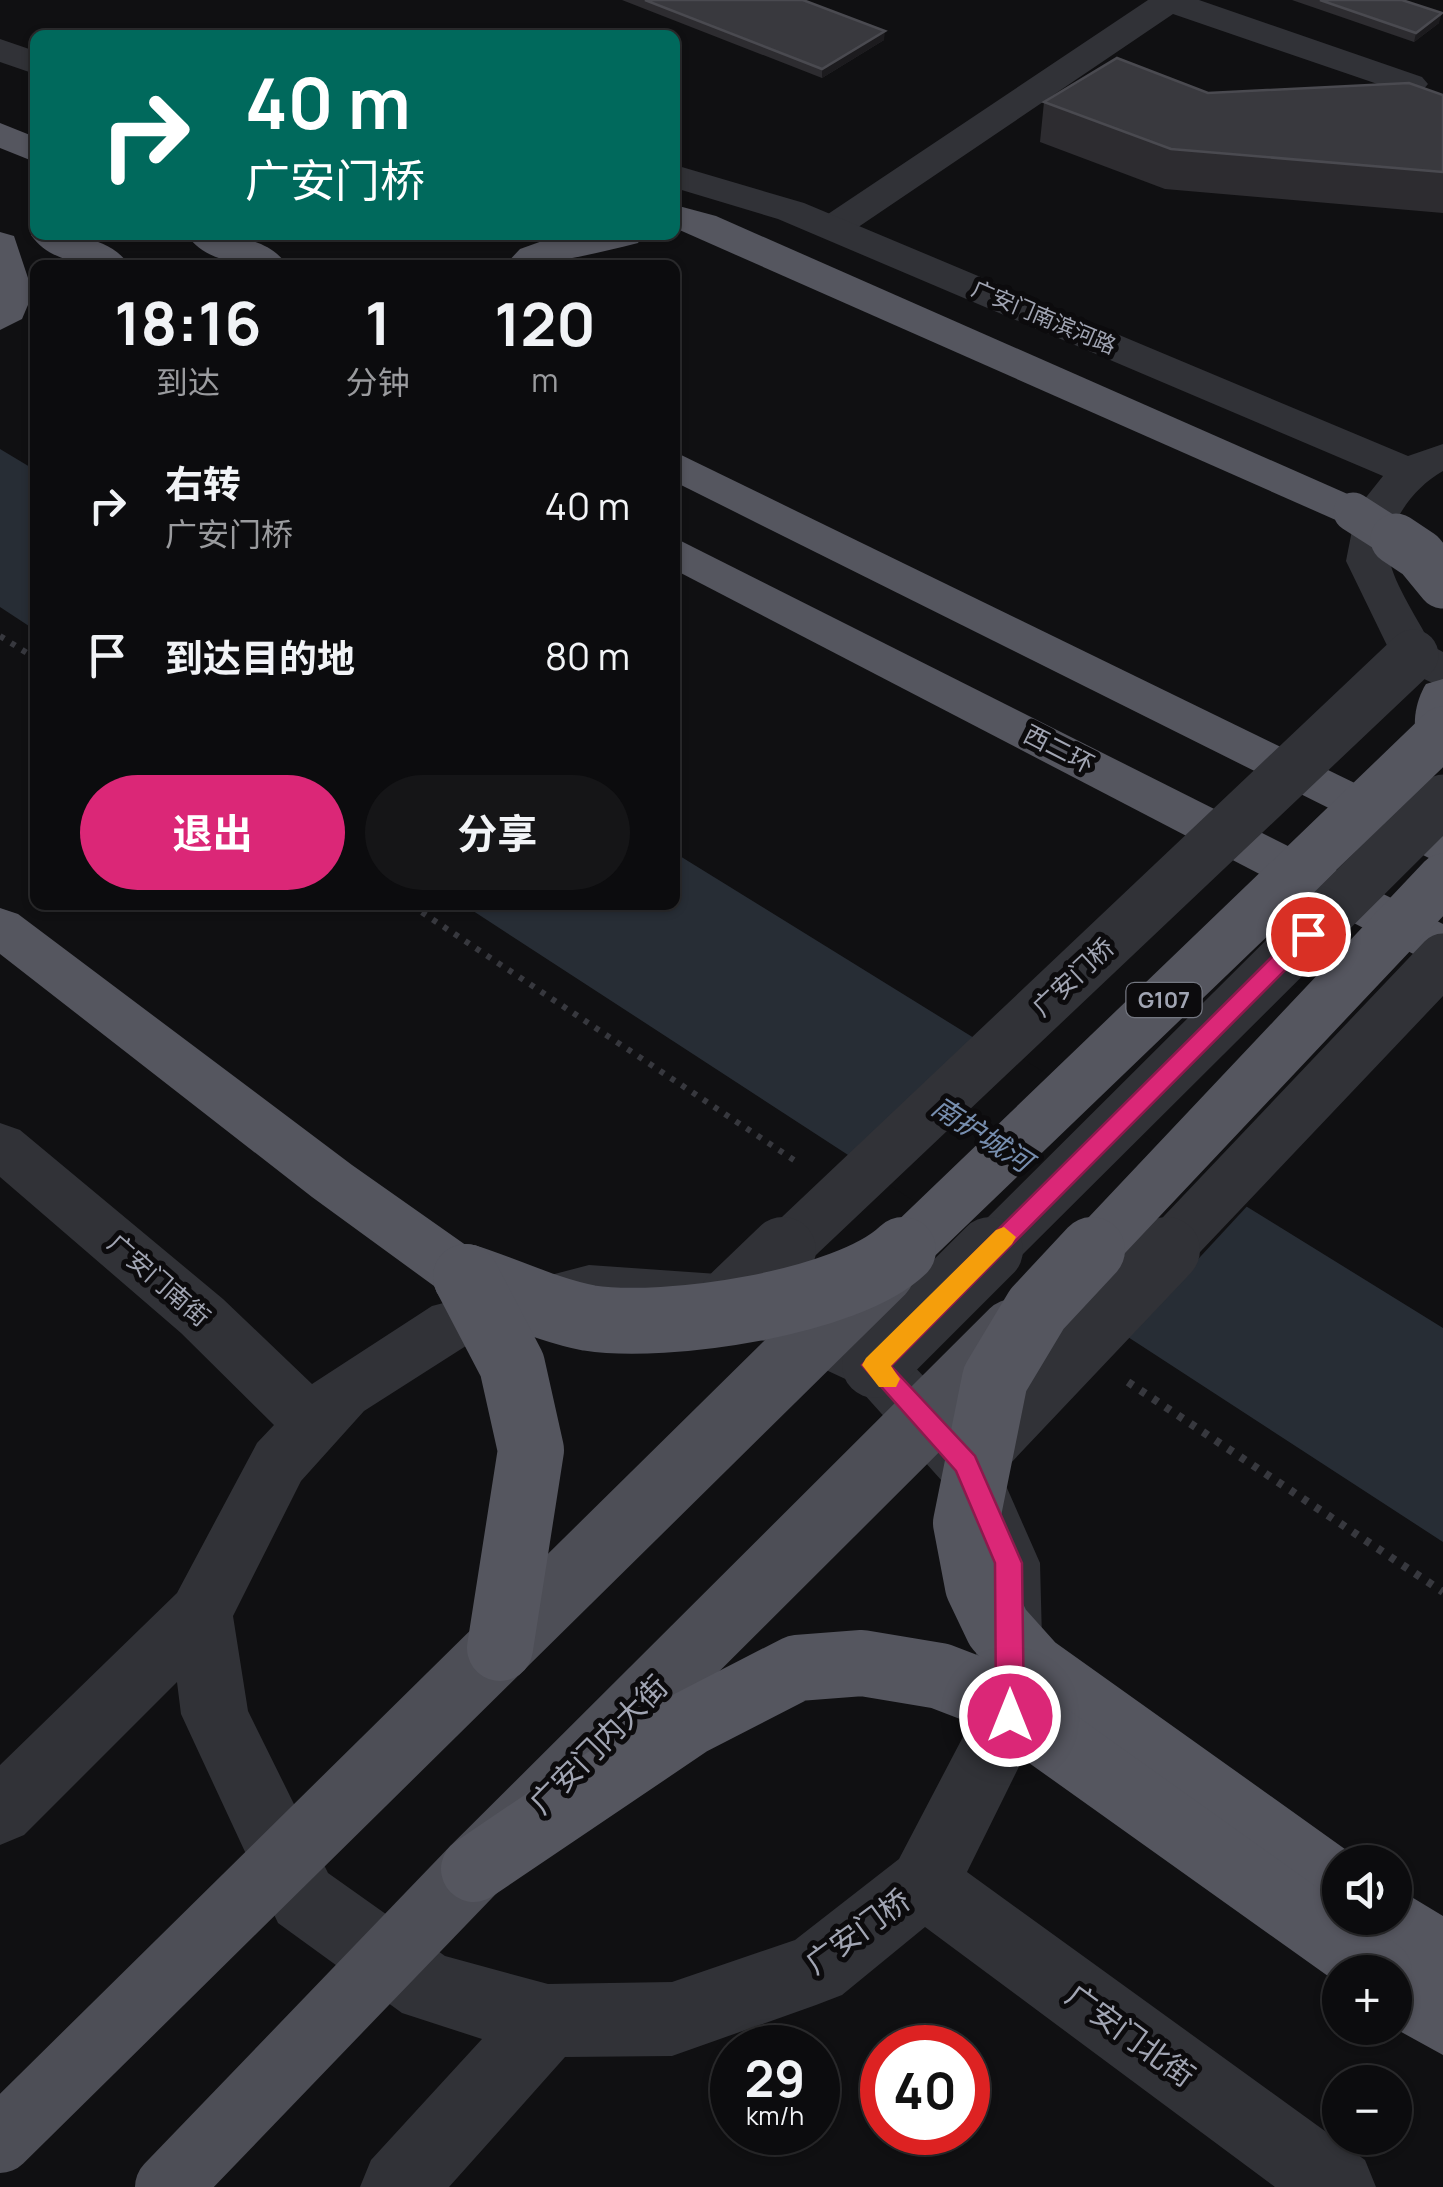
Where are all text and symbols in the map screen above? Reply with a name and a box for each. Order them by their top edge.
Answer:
text: 40 m [245,54,411,150]
icon: right [80,70,210,200]
text: 广安门桥 [245,149,425,211]
street label: 广安门南滨河路 [967,273,1121,361]
text: 18:16 [114,281,261,363]
text: 1 [365,281,391,363]
text: 120 [494,282,596,364]
text: m [531,358,558,402]
text: 到达 [156,360,220,404]
text: 分钟 [346,360,410,404]
text: 右转 [165,457,241,509]
icon: right [80,478,135,533]
text: 40 m [545,479,630,531]
text: 广安门桥 [165,512,293,556]
icon: arrive [80,628,135,683]
text: 80 m [545,629,630,681]
text: 到达目的地 [165,631,355,683]
street label: 西二环 [1018,716,1101,781]
button: 退出 [80,775,345,890]
button: 分享 [365,775,630,890]
pin [1266,892,1351,977]
icon: arrive [1281,907,1336,962]
street label: 广安门桥 [1024,930,1121,1024]
road number: G107 [1126,983,1202,1017]
water label: 南护城河 [925,1087,1044,1182]
street label: 广安门南街 [101,1225,218,1334]
position arrow [958,1664,1062,1768]
street label: 广安门内大街 [520,1666,676,1822]
map controls [1322,1845,1412,2155]
button: sound [1322,1845,1412,1935]
street label: 广安门桥 [797,1879,918,1983]
button: + [1322,1955,1412,2045]
street label: 广安门北街 [1058,1974,1204,2095]
speed limit sign: 40 [860,2025,990,2155]
text: 29 [745,2044,805,2112]
button: − [1322,2065,1412,2155]
text: km/h [746,2098,804,2133]

